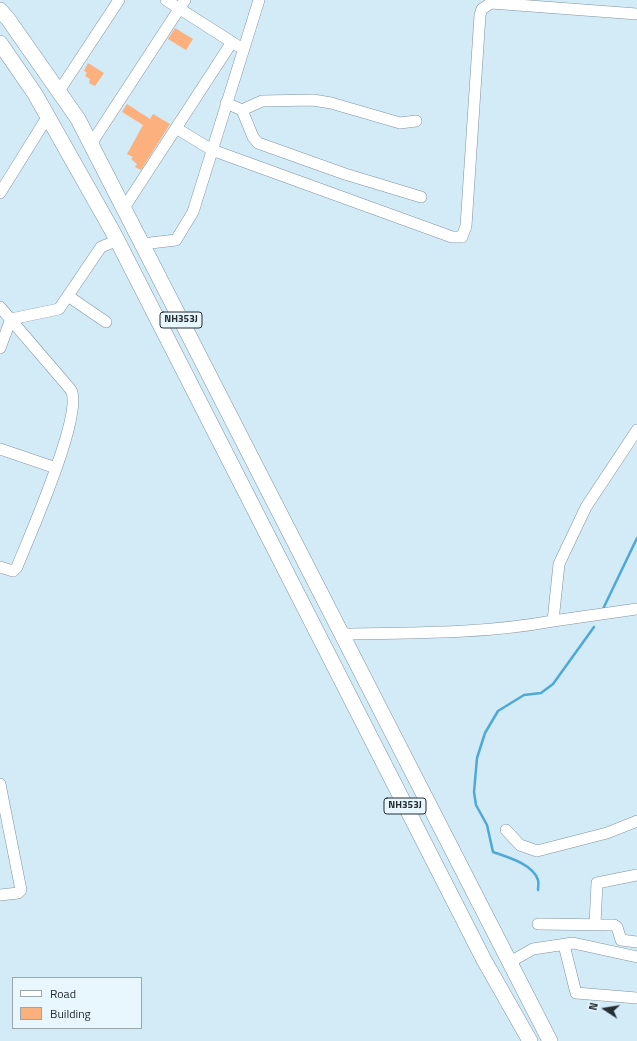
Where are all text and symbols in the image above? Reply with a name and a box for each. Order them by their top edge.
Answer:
road number: NH353J [160,312,202,328]
road number: NH353J [384,798,426,814]
legend [12,977,142,1029]
text: Road [50,984,76,1003]
north arrow [585,989,625,1029]
text: N [585,1001,602,1012]
text: Building [50,1004,91,1023]

